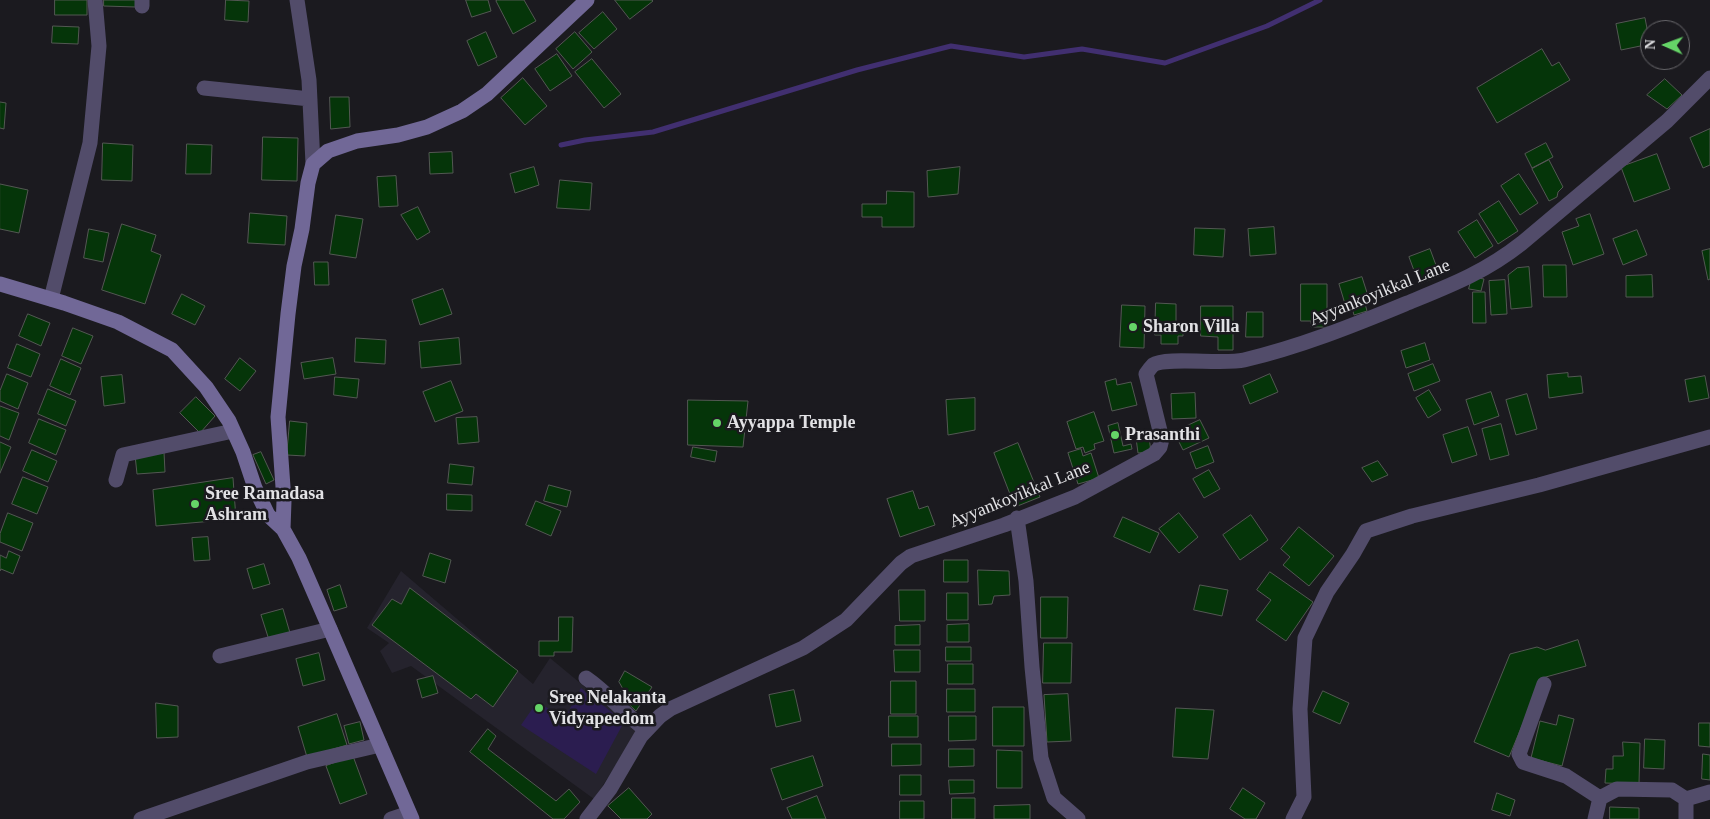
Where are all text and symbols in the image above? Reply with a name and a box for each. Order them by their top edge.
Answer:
north arrow [1640,20,1690,70]
text: N [1643,39,1658,50]
street label: Ayyankoyikkal Lane [1307,255,1453,331]
place label: Sharon Villa [1143,316,1240,338]
marker: Sharon Villa [1127,321,1139,333]
place label: Ayyappa Temple [727,412,856,434]
marker: Ayyappa Temple [711,417,723,429]
place label: Prasanthi [1125,424,1200,446]
marker: Prasanthi [1109,429,1121,441]
street label: Ayyankoyikkal Lane [947,457,1093,533]
place label: Sree Ramadasa Ashram [205,483,324,526]
marker: Sree Ramadasa Ashram [189,498,201,510]
place label: Sree Nelakanta Vidyapeedom [549,687,666,730]
marker: Sree Nelakanta Vidyapeedom [533,702,545,714]

